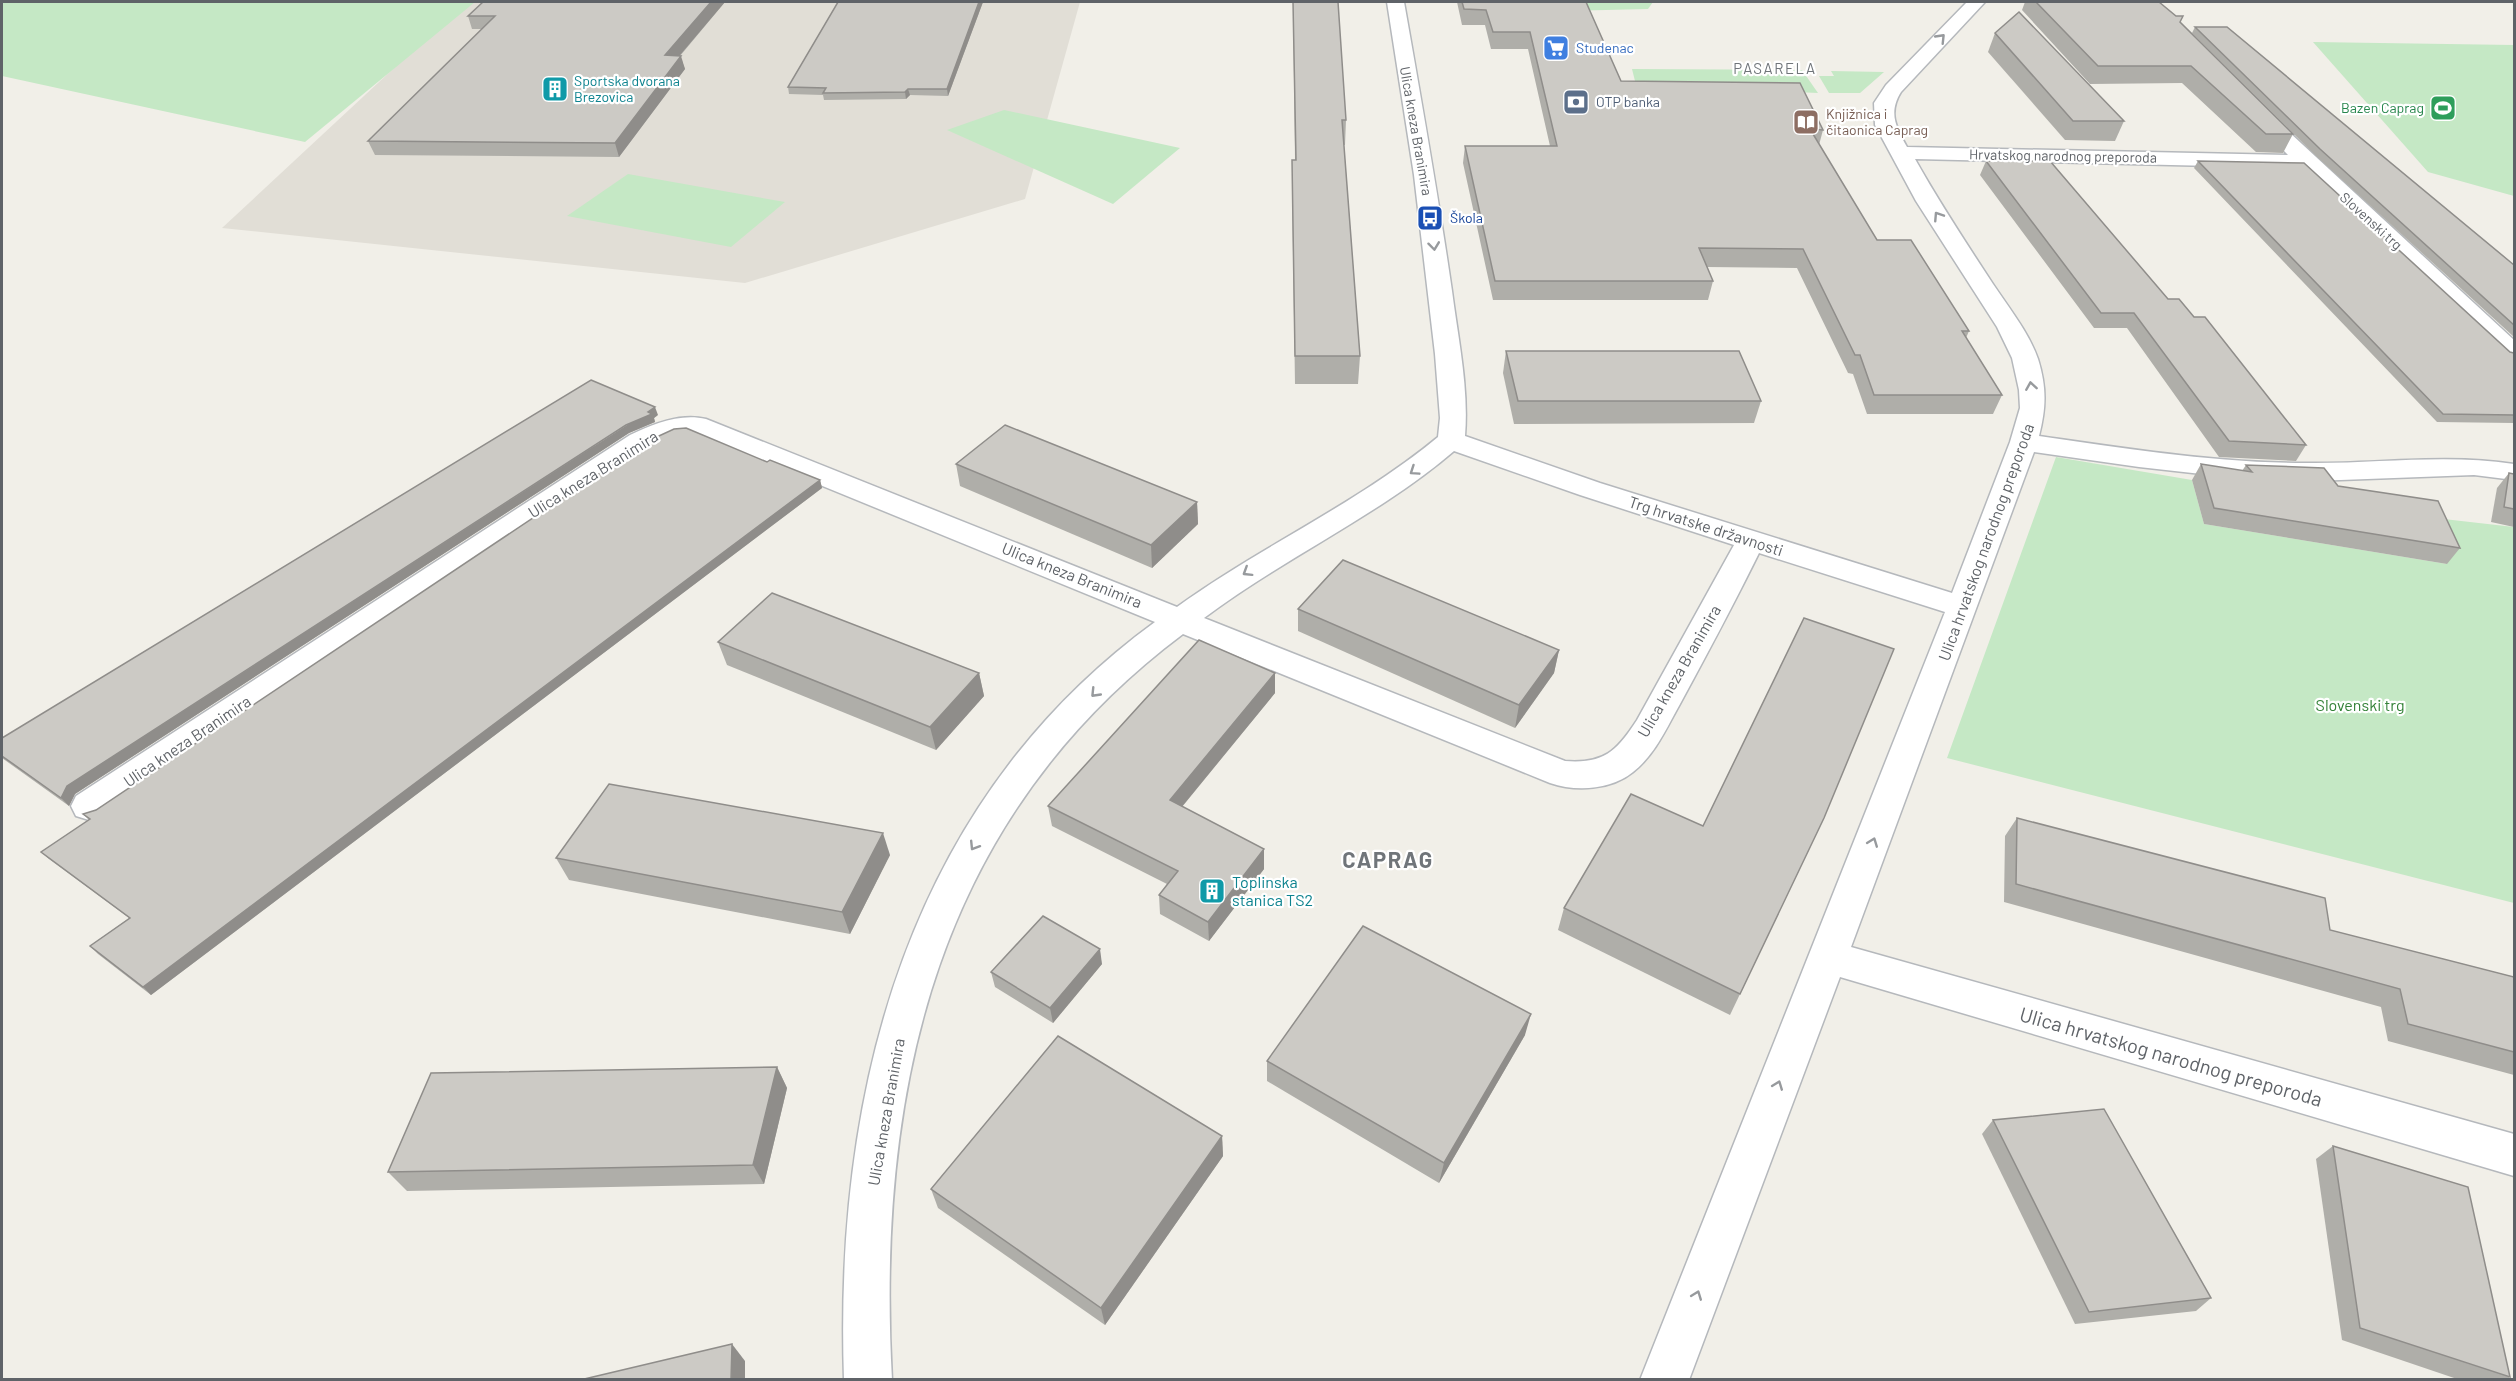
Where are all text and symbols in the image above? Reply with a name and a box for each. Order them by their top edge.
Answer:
supermarket icon: Studenac [1541,33,1571,63]
one-way arrow [1934,35,1945,45]
place label: Studenac [1576,39,1634,56]
district label: PASARELA [1733,59,1817,77]
street label: Ulica kneza Branimira [1397,65,1436,197]
place label: Sportska dvorana Brezovica [574,72,680,105]
building icon: Sportska dvorana Brezovica [540,74,570,104]
bank icon: OTP banka [1561,87,1591,117]
place label: OTP banka [1596,93,1660,110]
sports icon: Bazen Caprag [2428,93,2458,123]
place label: Bazen Caprag [2341,99,2424,116]
place label: Knjižnica i čitaonica Caprag [1826,105,1928,138]
library icon: Knjižnica i čitaonica Caprag [1791,107,1821,137]
street label: Hrvatskog narodnog preporoda [1969,145,2157,166]
street label: Slovenski trg [2337,188,2406,253]
bus stop icon: Škola [1415,203,1445,233]
place label: Škola [1450,209,1483,226]
one-way arrow [1934,212,1945,223]
one-way arrow [1427,241,1439,250]
one-way arrow [2025,381,2037,390]
street label: Ulica hrvatskog narodnog preporoda [1934,421,2037,663]
street label: Ulica kneza Branimira [524,426,661,521]
one-way arrow [1410,464,1421,475]
street label: Trg hrvatske državnosti [1627,492,1786,559]
street label: Ulica kneza Branimira [999,538,1145,611]
one-way arrow [1243,565,1253,577]
street label: Ulica kneza Branimira [1633,601,1724,740]
one-way arrow [1091,686,1102,697]
street label: Ulica kneza Branimira [119,691,254,790]
park label: Slovenski trg [2316,695,2404,714]
one-way arrow [1866,838,1878,849]
one-way arrow [970,840,982,850]
district label: CAPRAG [1342,846,1434,872]
place label: Toplinska stanica TS2 [1232,872,1313,909]
building icon: Toplinska stanica TS2 [1197,876,1227,906]
street label: Ulica hrvatskog narodnog preporoda [2017,1001,2325,1111]
street label: Ulica kneza Branimira [863,1037,908,1187]
one-way arrow [1771,1080,1784,1091]
one-way arrow [1690,1290,1702,1301]

